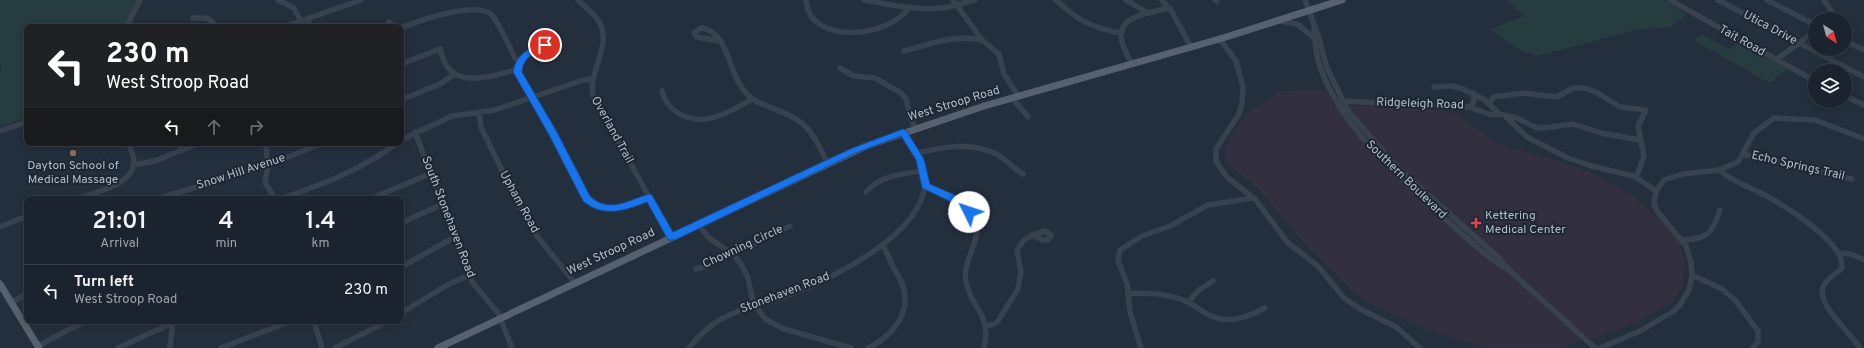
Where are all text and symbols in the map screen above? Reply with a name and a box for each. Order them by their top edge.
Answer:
street label: Utica Drive [1740,7,1800,49]
north arrow [1808,12,1852,56]
map controls [1808,12,1852,108]
street label: Tait Road [1716,22,1768,60]
pin [528,28,562,62]
icon: arrive [534,34,556,56]
text: 230 m [106,37,189,73]
icon: left [40,40,92,92]
button: layers [1808,64,1852,108]
text: West Stroop Road [106,72,249,95]
street label: West Stroop Road [906,82,1002,126]
street label: Overland Trail [587,94,637,166]
street label: Ridgeleigh Road [1376,94,1464,114]
icon: left [161,116,183,138]
icon: ahead [203,116,225,138]
icon: right [245,116,267,138]
street label: Southern Boulevard [1362,137,1450,223]
street label: Echo Springs Trail [1750,147,1846,185]
marker: Dayton School of Medical Massage [68,148,78,158]
street label: Snow Hill Avenue [195,150,287,194]
street label: South Stonehaven Road [417,154,479,280]
place label: Dayton School of Medical Massage [27,158,119,188]
street label: Upham Road [495,168,543,236]
position arrow [948,191,990,233]
text: 21:01 [92,207,147,237]
text: 4 [219,207,234,237]
text: 1.4 [305,207,336,237]
place label: Kettering Medical Center [1485,208,1566,238]
marker: Kettering Medical Center [1470,217,1482,229]
street label: Chowning Circle [700,221,786,273]
street label: West Stroop Road [564,225,658,279]
text: Arrival [100,236,139,252]
text: min [215,236,237,252]
text: km [312,236,330,252]
street label: Stonehaven Road [738,269,832,317]
text: Turn left [74,273,134,292]
icon: left [40,280,62,302]
text: 230 m [344,281,388,300]
text: West Stroop Road [74,292,177,308]

